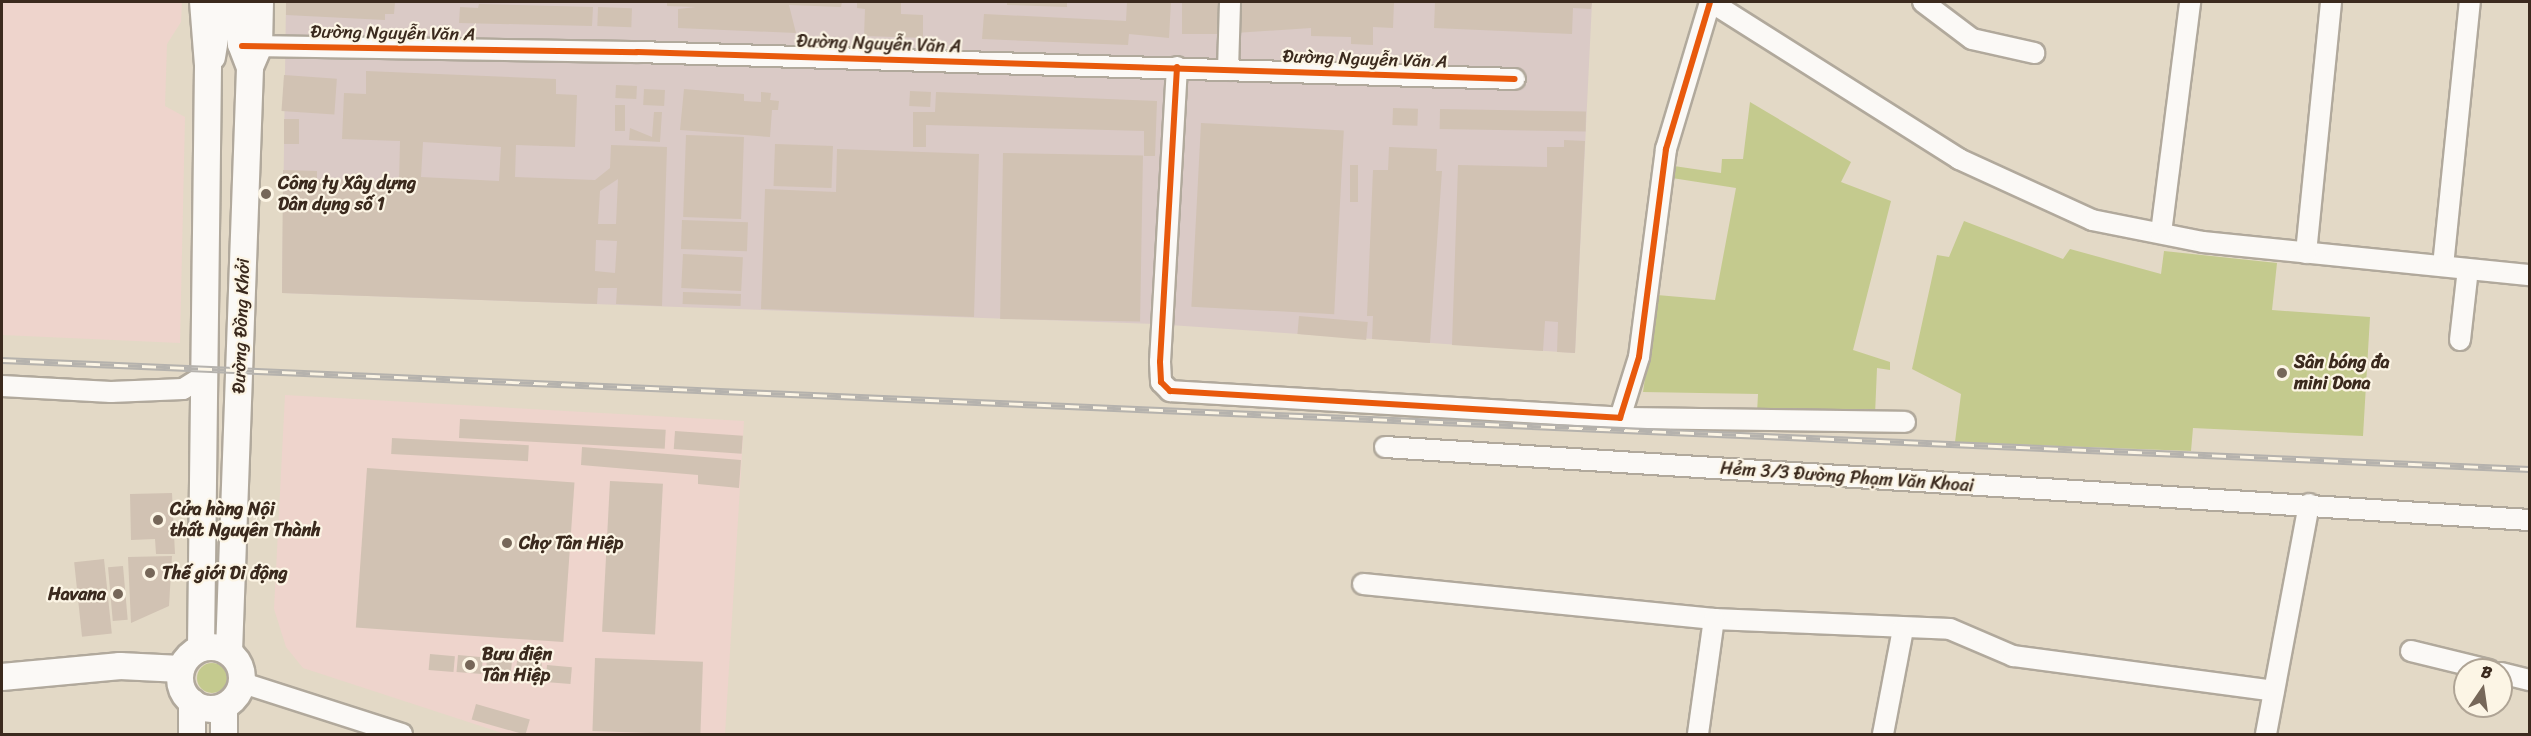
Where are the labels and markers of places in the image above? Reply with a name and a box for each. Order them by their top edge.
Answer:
place label: Công ty Xây dựng Dân dụng số 1 [278,173,417,216]
marker: Công ty Xây dựng Dân dụng số 1 [259,187,273,201]
place label: Sân bóng đa mini Dona [2294,352,2390,394]
marker: Sân bóng đa mini Dona [2275,366,2289,380]
place label: Cửa hàng Nội thất Nguyên Thành [170,499,321,542]
marker: Cửa hàng Nội thất Nguyên Thành [151,513,165,527]
place label: Chợ Tân Hiệp [519,532,623,554]
marker: Chợ Tân Hiệp [500,536,514,550]
place label: Thế giới Di động [162,562,287,584]
marker: Thế giới Di động [143,566,157,580]
place label: Havana [48,583,106,605]
marker: Havana [111,587,125,601]
place label: Bưu điện Tân Hiệp [482,644,552,686]
marker: Bưu điện Tân Hiệp [463,658,477,672]

